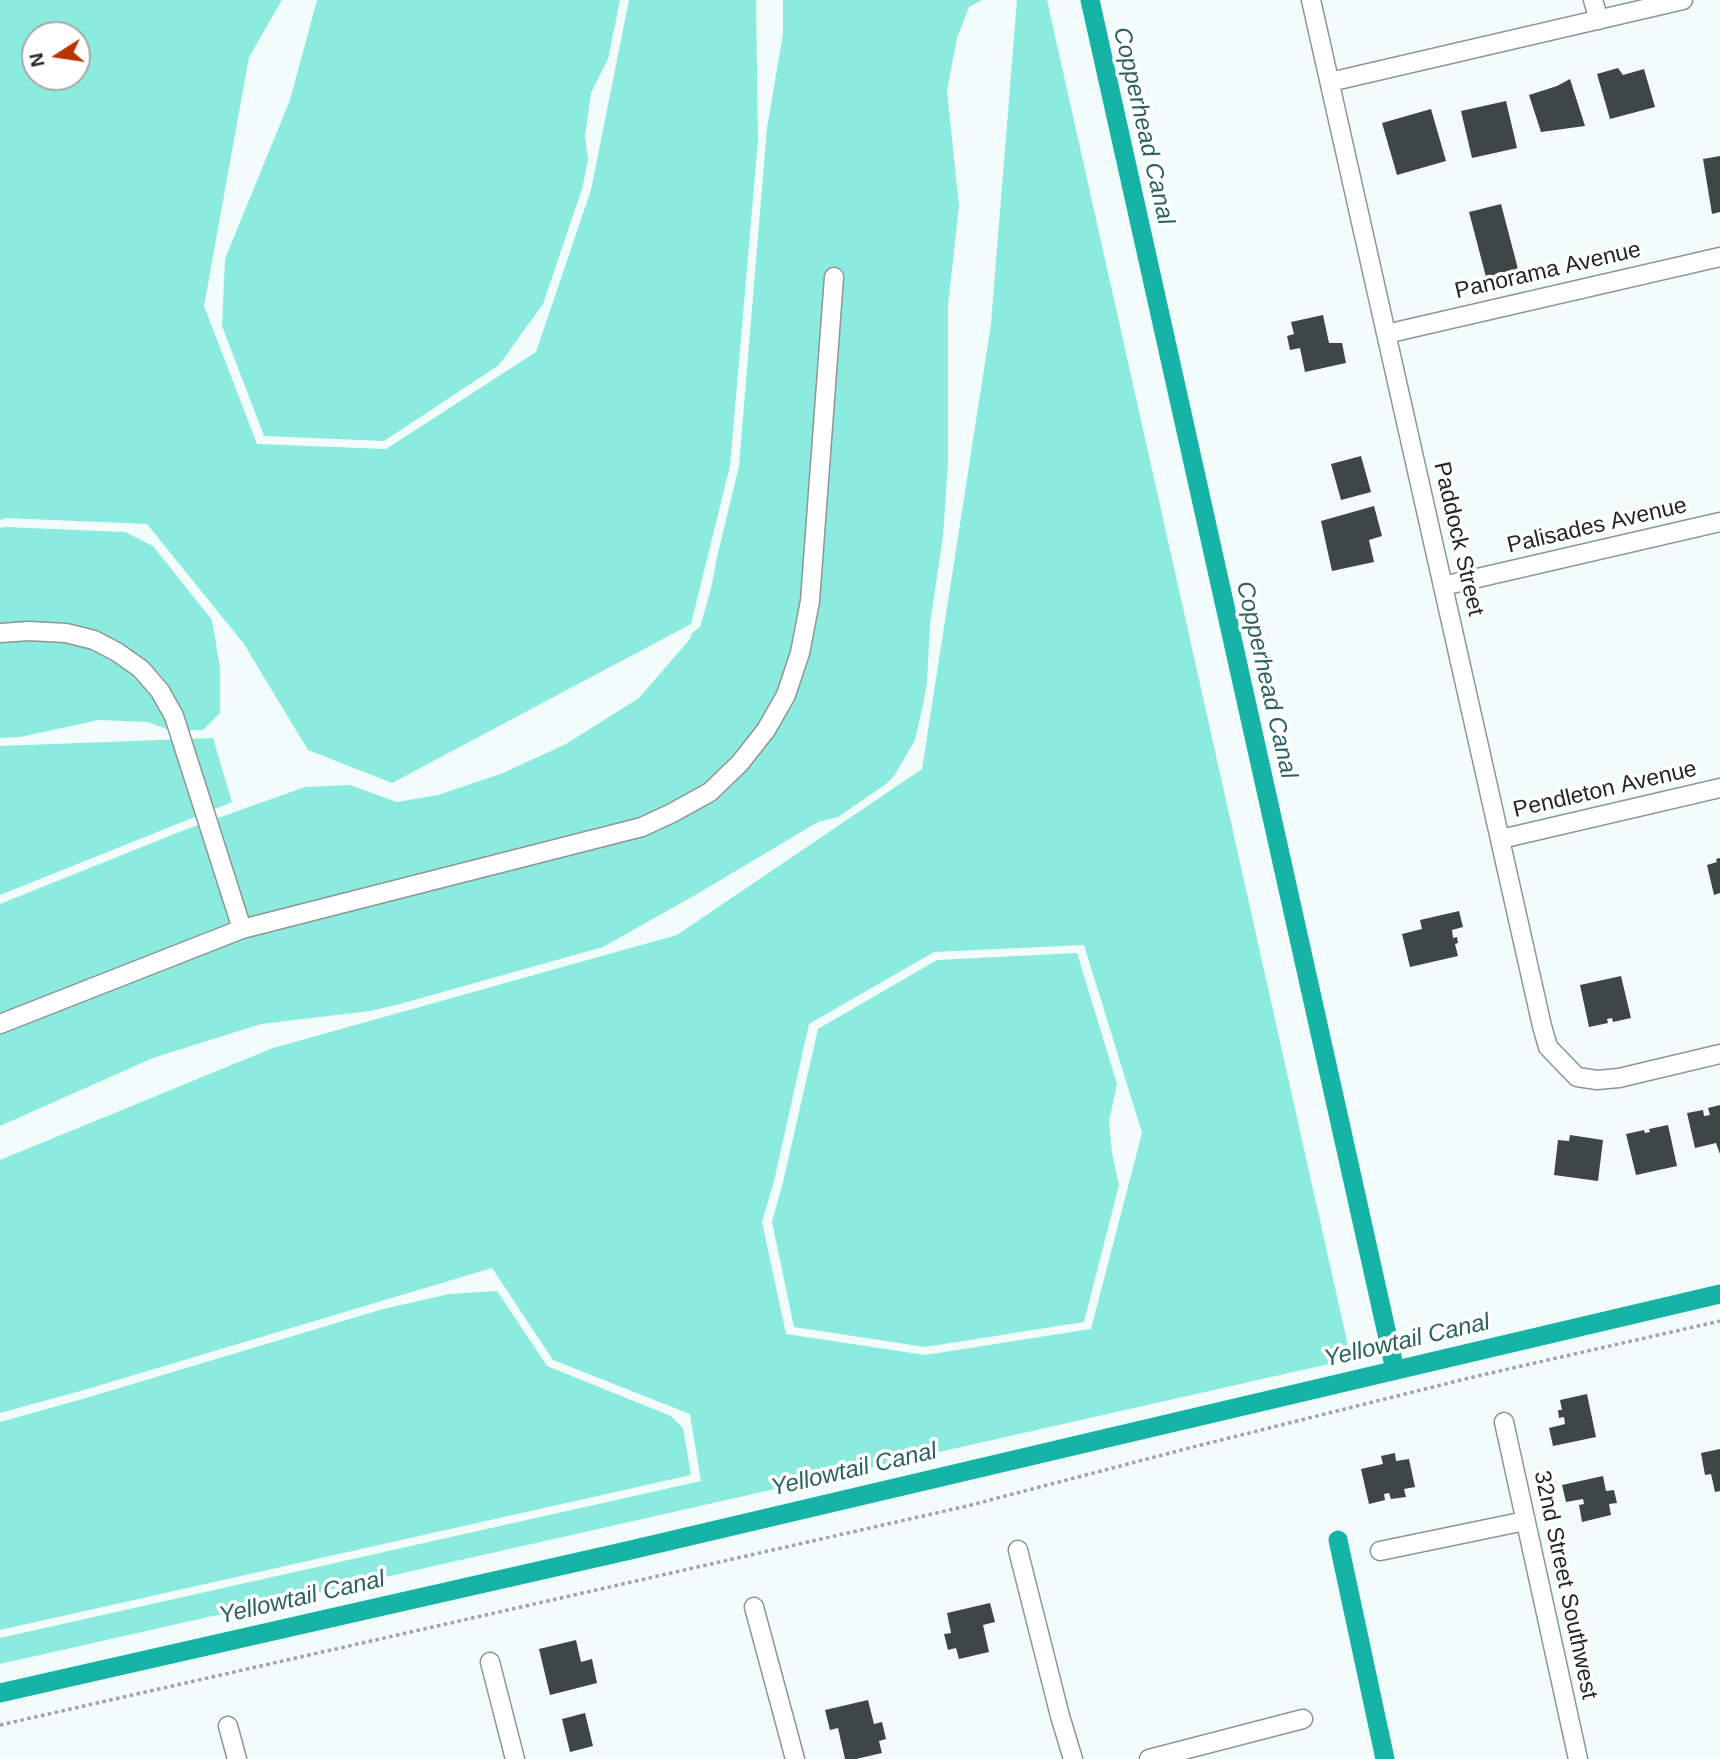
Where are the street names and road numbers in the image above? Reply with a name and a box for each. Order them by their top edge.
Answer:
street label: Panorama Avenue [1452,236,1644,306]
street label: Paddock Street [1427,459,1489,619]
street label: Palisades Avenue [1504,492,1690,560]
street label: Pendleton Avenue [1511,755,1699,825]
street label: 32nd Street Southwest [1527,1468,1603,1702]

